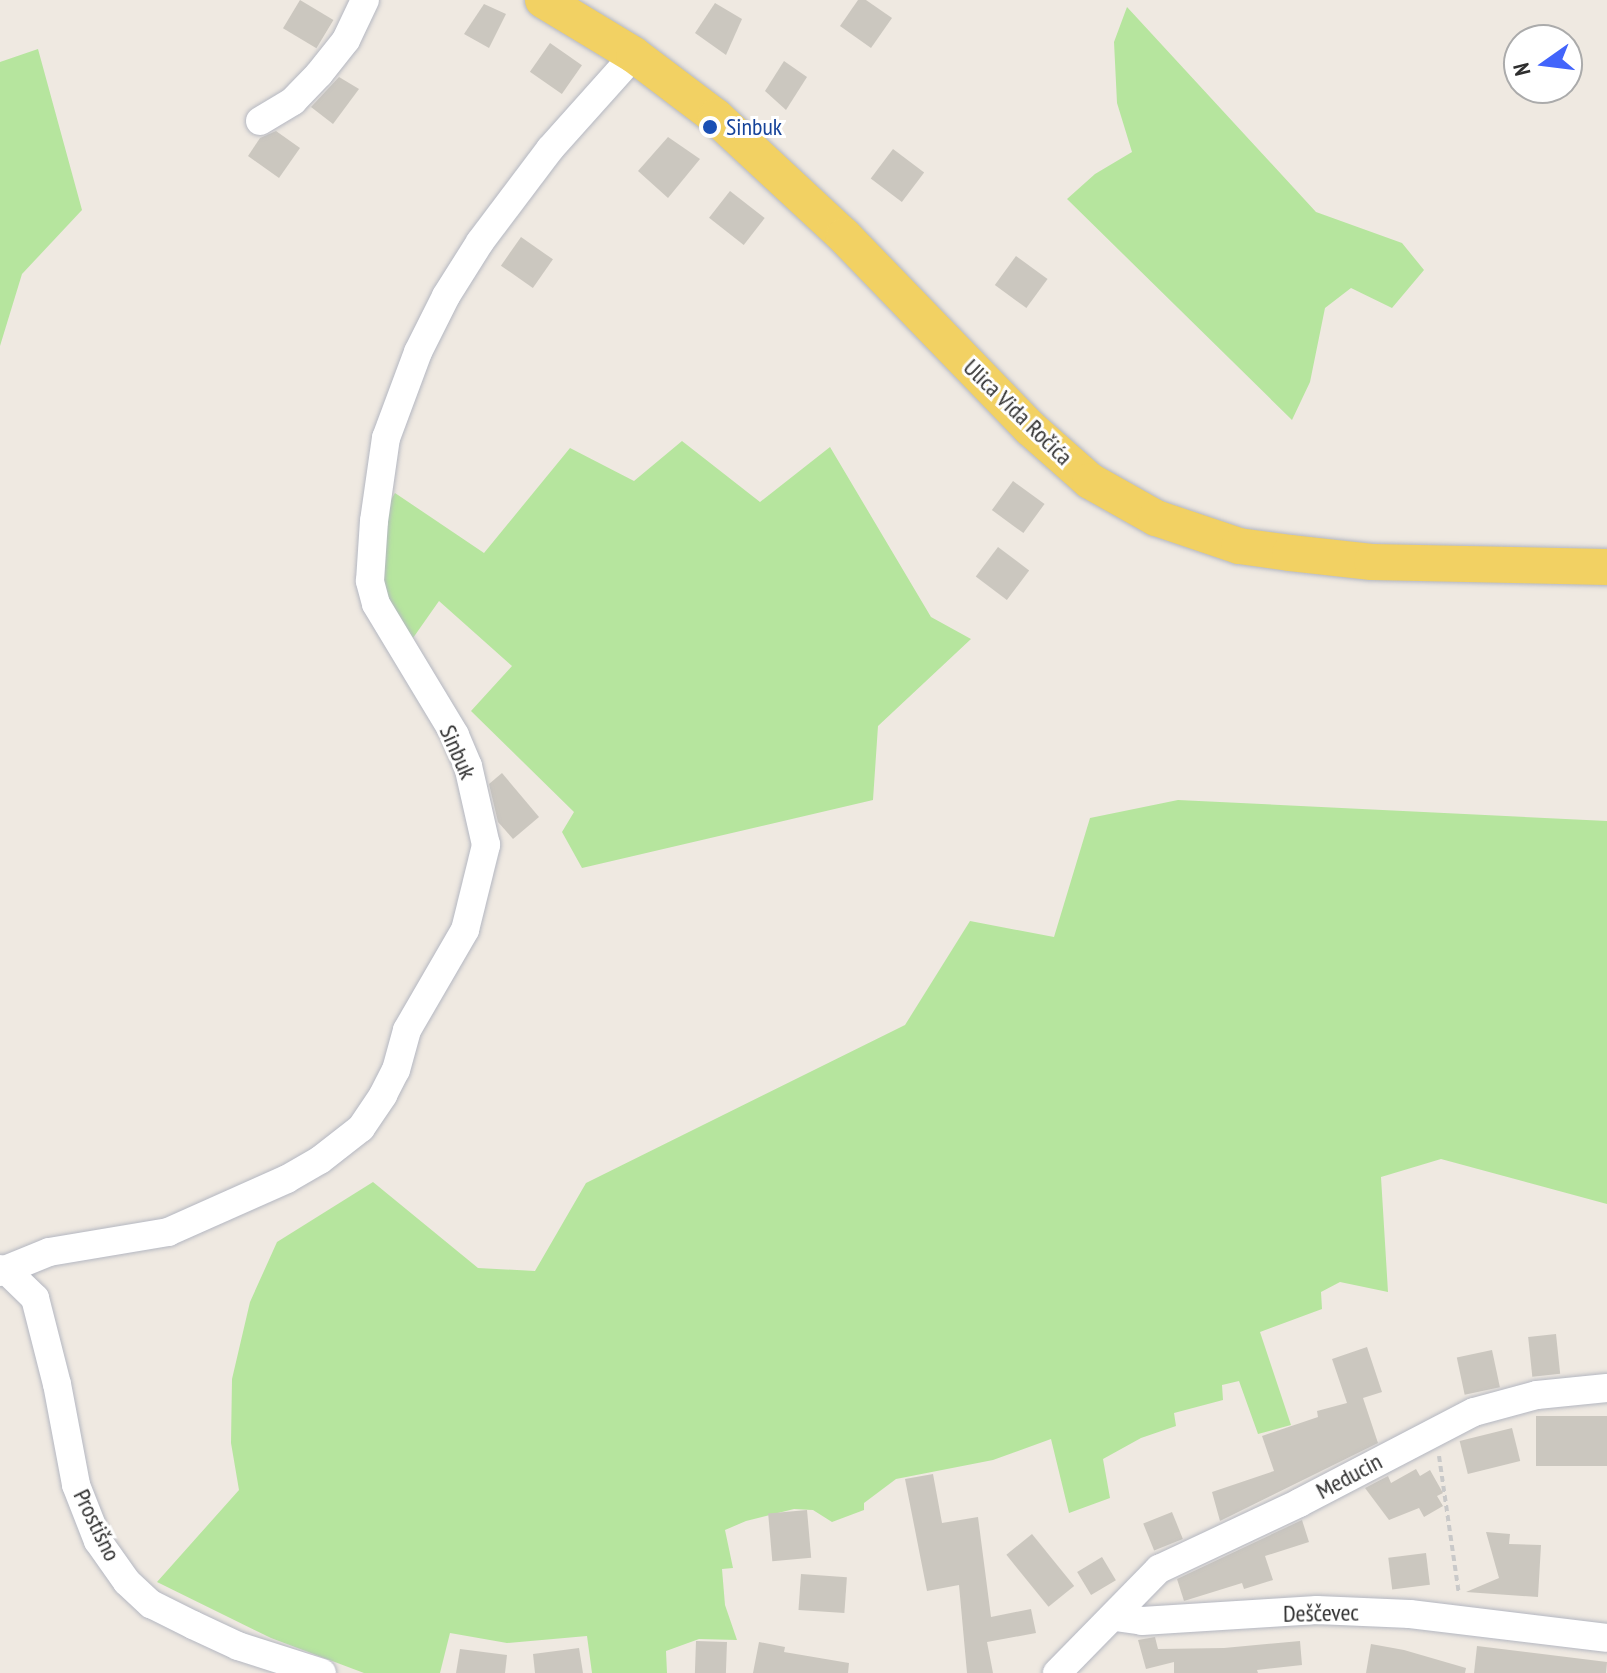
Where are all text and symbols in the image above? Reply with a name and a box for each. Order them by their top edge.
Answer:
north arrow [1503,24,1583,104]
text: N [1507,60,1537,78]
place label: Sinbuk [726,113,782,141]
marker: Sinbuk [701,118,719,136]
street label: Ulica Vida Ročića [957,353,1079,471]
street label: Sinbuk [433,720,483,784]
street label: Meducin [1311,1447,1387,1505]
street label: Prostišno [67,1485,127,1565]
street label: Deščevec [1283,1598,1359,1628]

